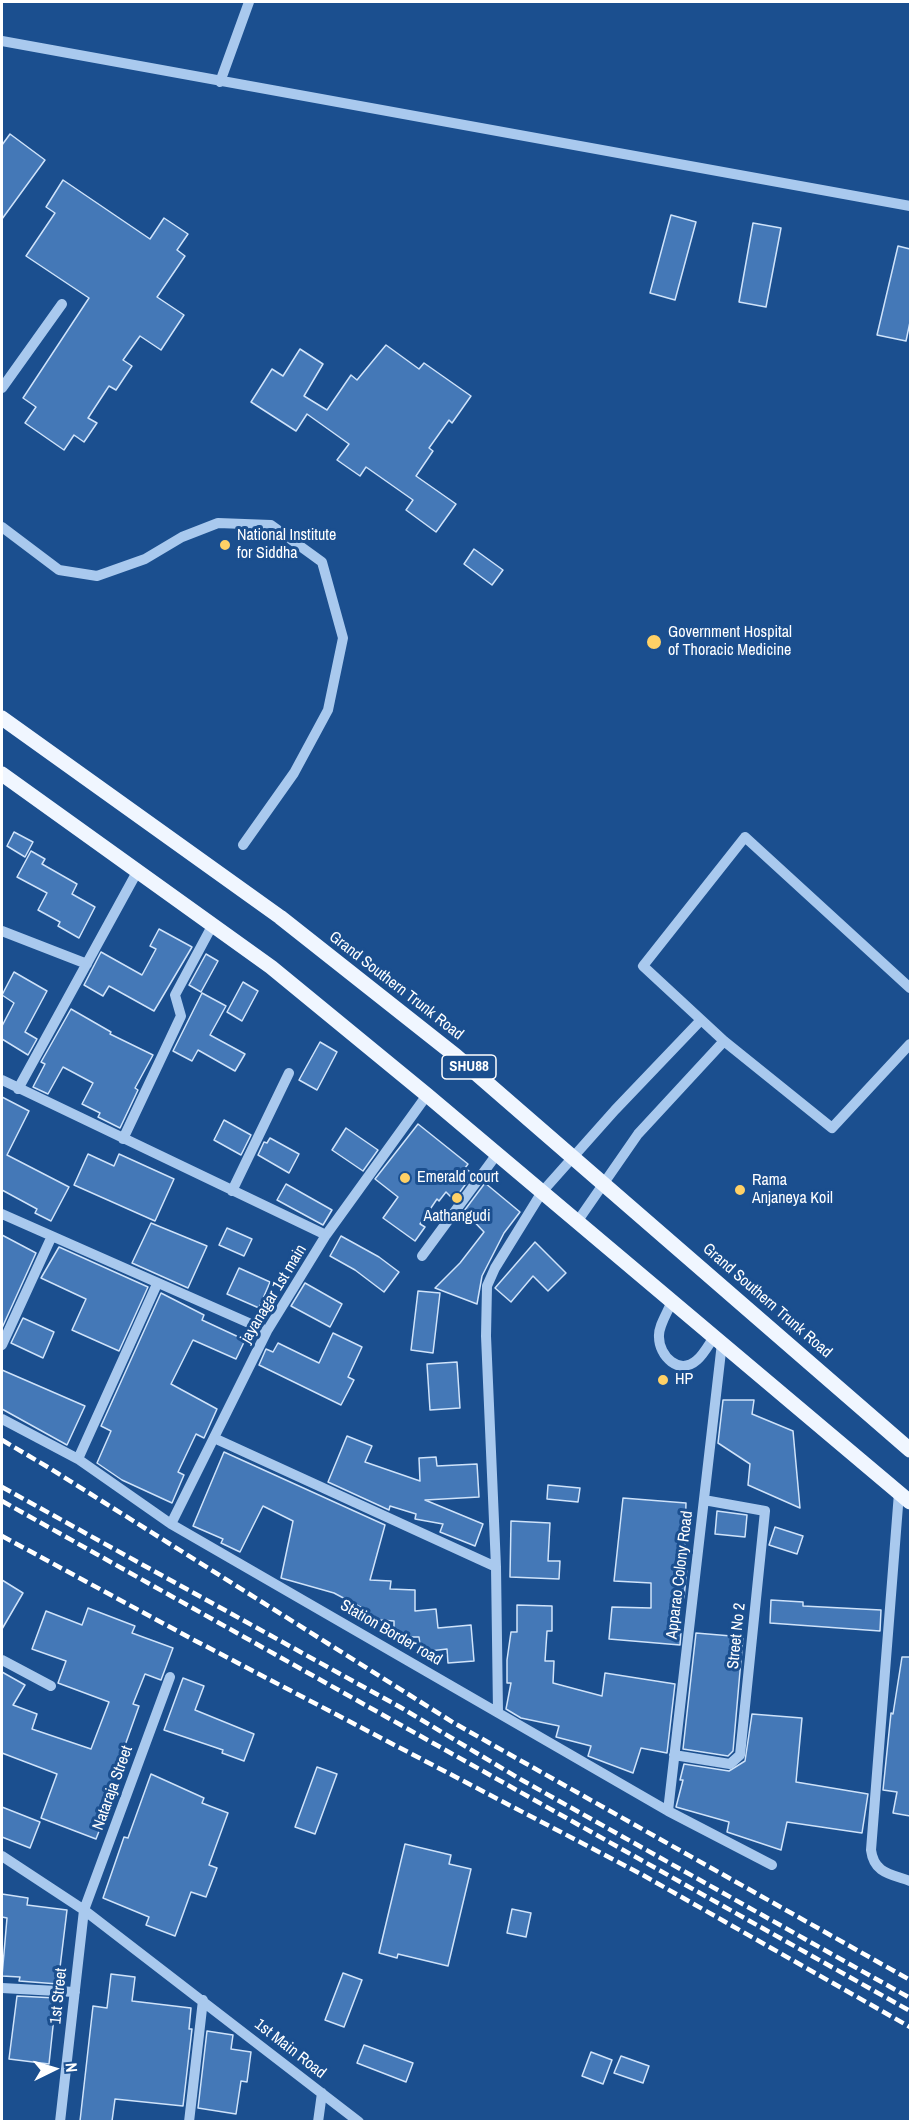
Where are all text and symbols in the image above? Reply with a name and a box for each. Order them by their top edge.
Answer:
place label: National Institute for Siddha [237,526,336,564]
marker: National Institute for Siddha [218,538,232,552]
place label: Government Hospital of Thoracic Medicine [668,623,792,661]
marker: Government Hospital of Thoracic Medicine [645,633,663,651]
street label: Grand Southern Trunk Road [325,928,467,1044]
road number: SHU88 [442,1055,496,1079]
place label: Emerald court [417,1168,499,1188]
marker: Emerald court [398,1171,412,1185]
place label: Rama Anjaneya Koil [752,1171,833,1209]
marker: Rama Anjaneya Koil [733,1183,747,1197]
marker: Aathangudi [450,1191,464,1205]
place label: Aathangudi [423,1207,491,1227]
street label: Grand Southern Trunk Road [698,1240,836,1362]
street label: jayanagar 1st main [237,1241,311,1347]
place label: HP [675,1370,693,1390]
marker: HP [656,1373,670,1387]
street label: Apparao Colony Road [663,1510,697,1640]
street label: Station Border road [337,1596,445,1670]
street label: Street No 2 [724,1602,750,1670]
street label: Nataraja Street [89,1743,137,1833]
street label: 1st Street [47,1967,71,2025]
street label: 1st Main Road [250,2015,330,2083]
north arrow [24,2039,84,2099]
text: N [61,2062,83,2073]

